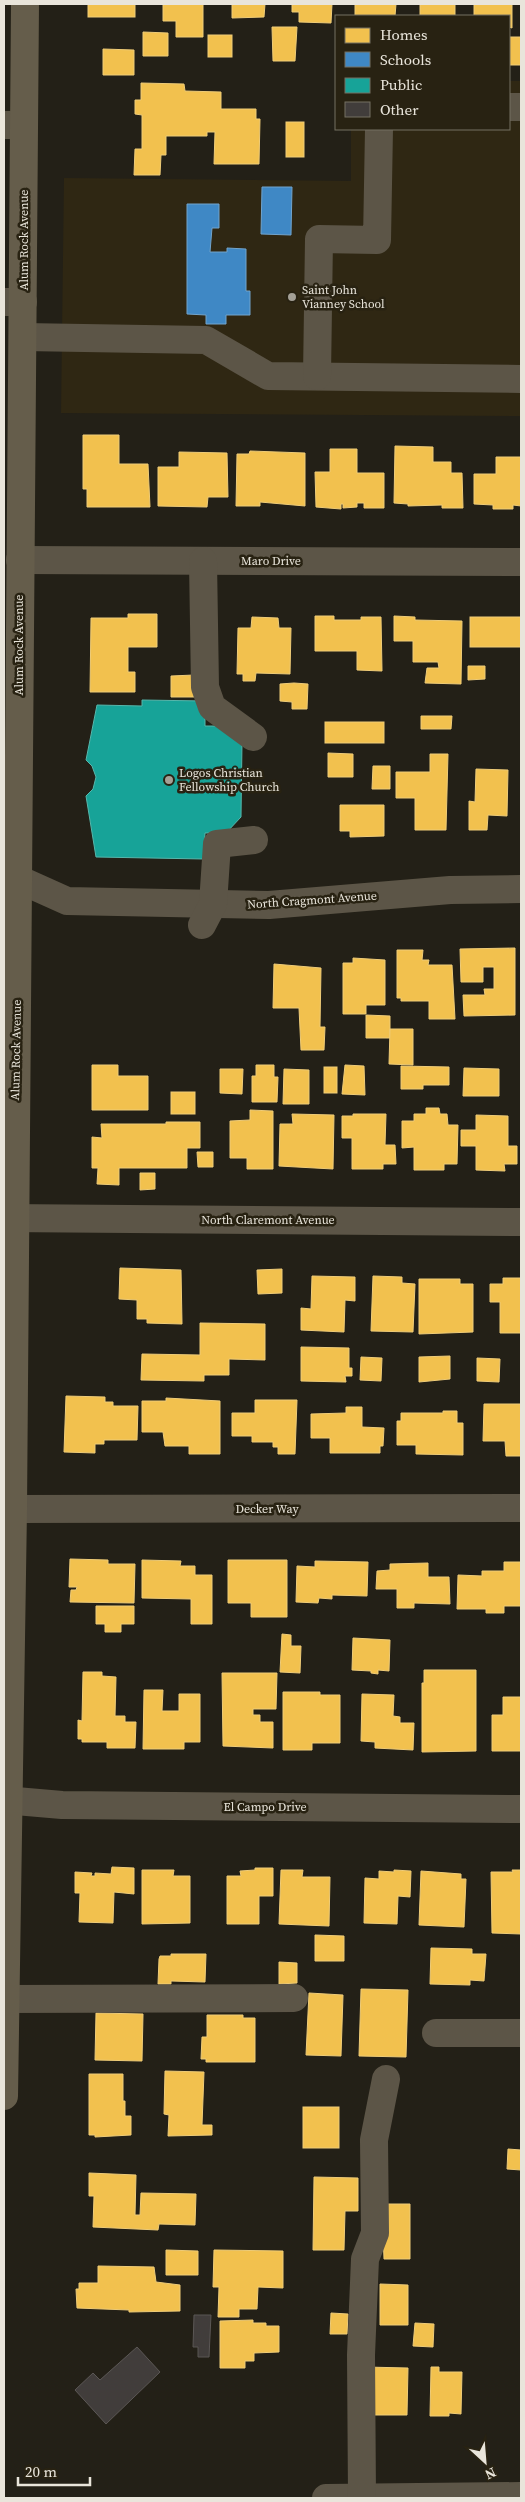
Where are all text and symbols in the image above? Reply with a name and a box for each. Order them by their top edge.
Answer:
legend [335,15,510,130]
text: Homes [380,24,427,45]
text: Schools [380,49,431,70]
text: Public [380,74,422,95]
text: Other [380,99,419,120]
street label: Alum Rock Avenue [16,190,32,290]
place label: Saint John Vianney School [302,282,385,312]
marker: Saint John Vianney School [286,291,298,303]
street label: Maro Drive [241,553,301,569]
street label: Alum Rock Avenue [11,595,27,695]
place label: Logos Christian Fellowship Church [179,765,279,795]
marker: Logos Christian Fellowship Church [163,774,175,786]
street label: North Cragmont Avenue [247,887,377,913]
street label: Alum Rock Avenue [7,999,25,1101]
street label: North Claremont Avenue [201,1212,335,1228]
street label: Decker Way [235,1501,299,1517]
street label: El Campo Drive [223,1799,307,1815]
north arrow [460,2437,510,2487]
scale bar [18,2454,90,2486]
text: 20 m [25,2461,57,2482]
text: N [482,2462,500,2485]

